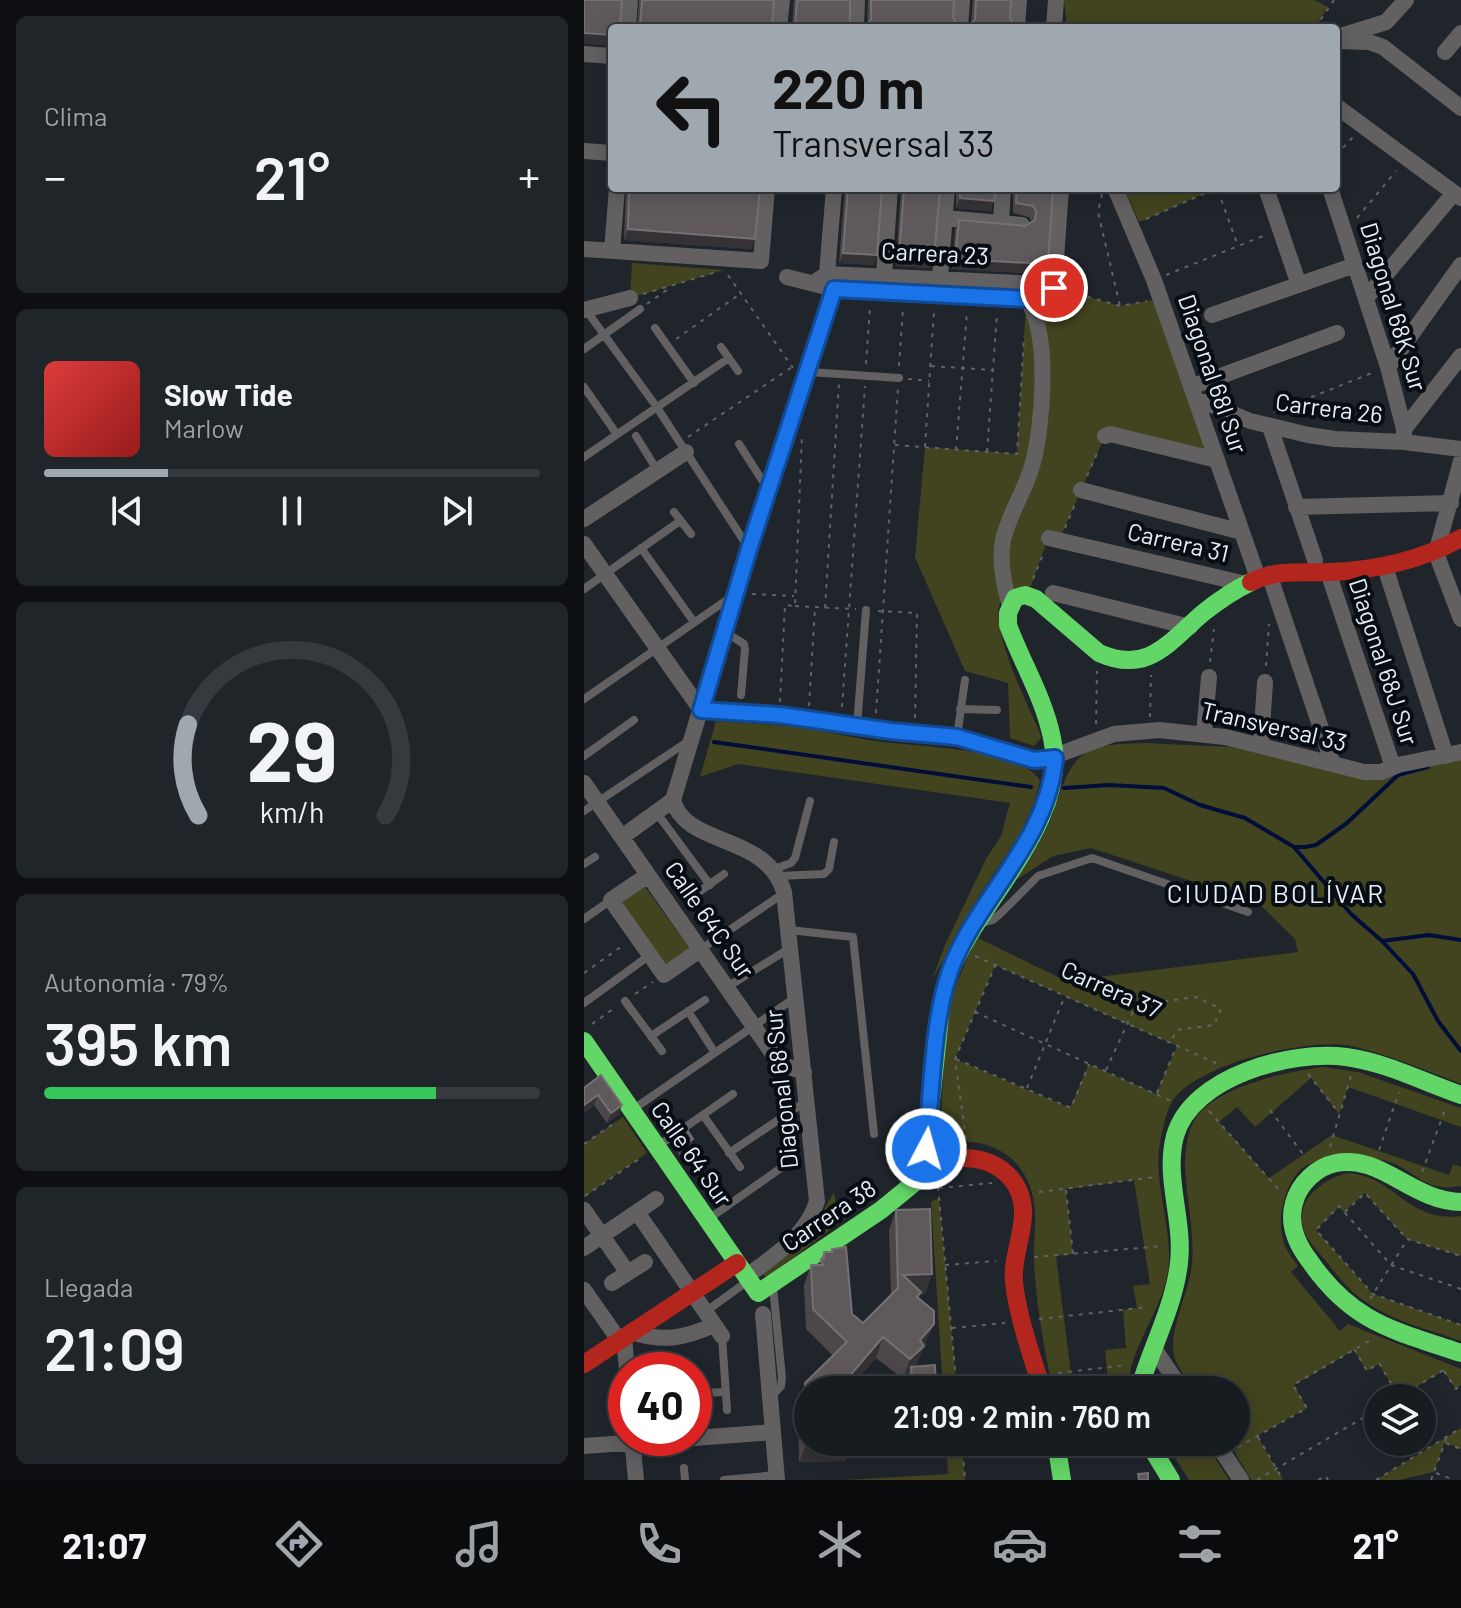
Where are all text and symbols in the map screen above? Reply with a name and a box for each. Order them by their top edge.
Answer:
text: 220 m [772,53,925,120]
icon: left [640,56,744,160]
text: Clima [44,100,107,131]
text: Transversal 33 [772,121,995,164]
text: 21° [254,140,330,212]
text: − [44,149,66,202]
text: + [518,149,540,202]
street label: Diagonal 68K Sur [1355,219,1434,395]
street label: Carrera 23 [881,235,990,270]
pin [1020,254,1088,322]
icon: arrive [1032,266,1076,310]
street label: Diagonal 68I Sur [1173,290,1254,457]
text: Slow Tide [164,376,293,412]
street label: Carrera 26 [1274,387,1384,428]
text: Marlow [164,412,244,443]
icon: previous [105,489,149,533]
icon: pause [270,489,314,533]
icon: next [435,489,479,533]
street label: Carrera 31 [1125,516,1232,567]
street label: Diagonal 68J Sur [1344,574,1425,749]
street label: Transversal 33 [1199,695,1350,756]
text: 29 [247,699,337,799]
text: km/h [260,794,324,829]
street label: Calle 64C Sur [659,855,761,983]
district label: CIUDAD BOLÍVAR [1167,877,1385,908]
street label: Carrera 37 [1057,954,1166,1023]
text: Autonomía · 79% [44,966,229,997]
text: 395 km [44,1006,232,1078]
street label: Diagonal 68 Sur [758,1008,803,1170]
street label: Calle 64 Sur [646,1095,739,1211]
position arrow [884,1107,968,1191]
street label: Carrera 38 [776,1173,881,1257]
text: Llegada [44,1271,133,1302]
text: 21:09 [44,1311,185,1383]
speed limit sign: 40 [608,1352,712,1456]
map controls [1364,1384,1436,1456]
button: layers [1364,1384,1436,1456]
text: 21:09 · 2 min · 760 m [893,1398,1151,1434]
icon: directions [271,1516,327,1572]
icon: music [451,1516,507,1572]
icon: phone [631,1516,687,1572]
icon: climate [812,1516,868,1572]
icon: car [992,1516,1048,1572]
icon: filters [1172,1516,1228,1572]
text: 21:07 [62,1523,146,1566]
text: 21° [1353,1523,1399,1566]

